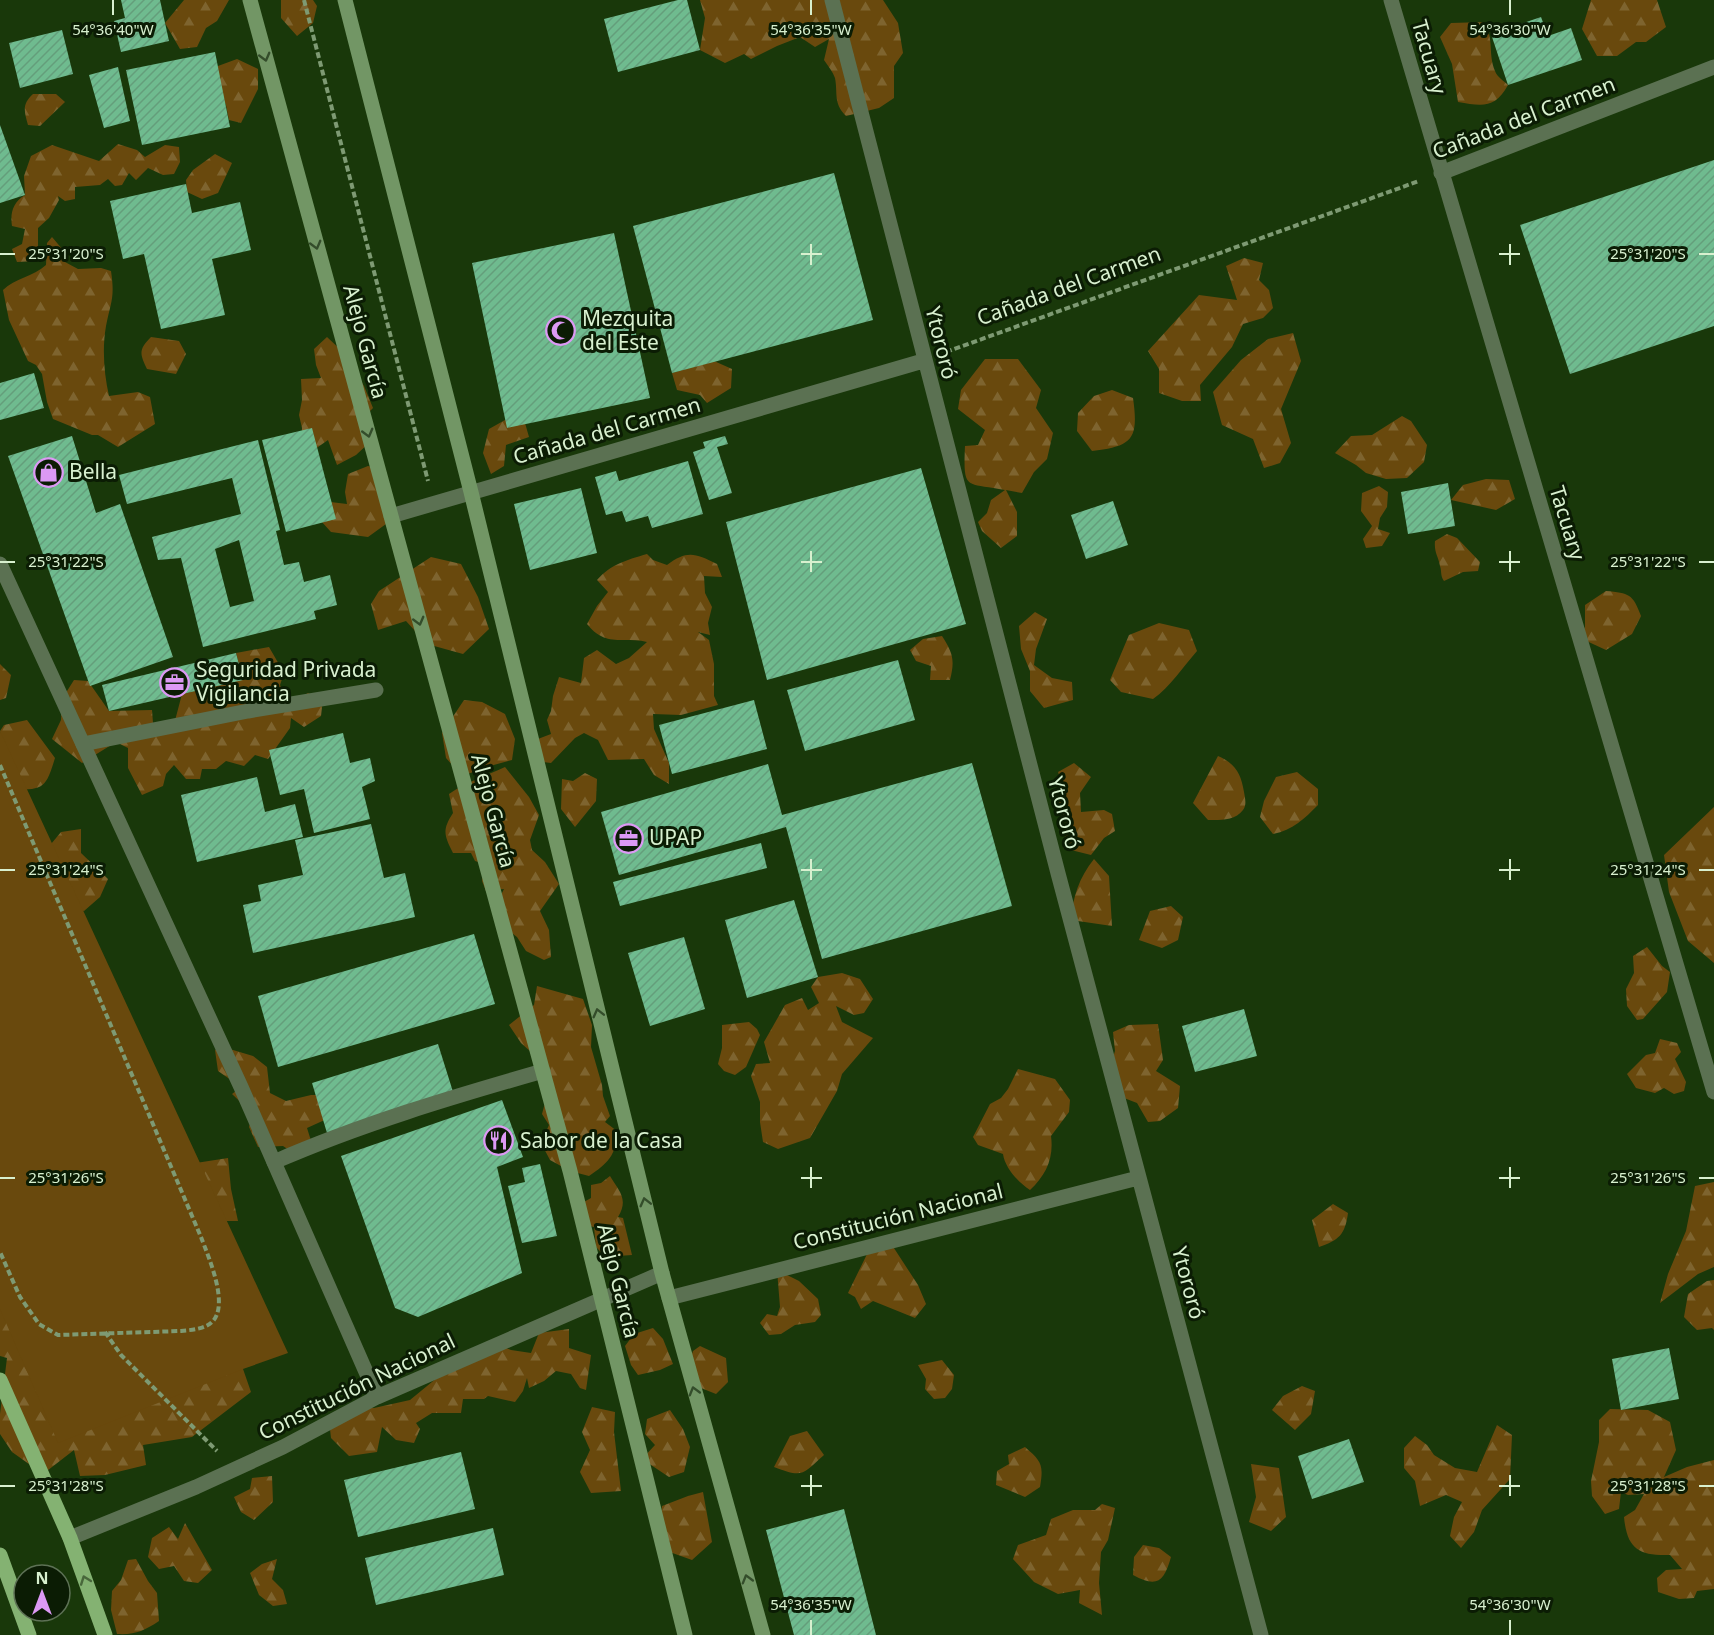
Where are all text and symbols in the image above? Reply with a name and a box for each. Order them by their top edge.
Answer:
street label: Tacuary [1406,16,1454,97]
text: 54°36'40"W [72,19,154,39]
text: 54°36'35"W [770,19,852,39]
text: 54°36'30"W [1469,19,1551,39]
one-way arrow [258,51,270,62]
street label: Cañada del Carmen [1428,69,1619,165]
street label: Cañada del Carmen [973,239,1165,331]
one-way arrow [309,240,322,250]
text: 25°31'20"S [28,243,104,263]
text: 25°31'20"S [1610,243,1686,263]
street label: Alejo García [337,282,395,402]
street label: Ytororó [919,303,965,382]
place label: Mezquita del Este [582,304,673,356]
mosque icon: Mezquita del Este [545,315,577,347]
street label: Cañada del Carmen [510,390,704,470]
one-way arrow [361,427,373,438]
shop icon: Bella [32,456,64,488]
place label: Bella [69,457,117,485]
street label: Tacuary [1543,482,1593,563]
text: 25°31'22"S [28,551,104,571]
text: 25°31'22"S [1610,551,1686,571]
one-way arrow [412,616,425,626]
place label: Seguridad Privada Vigilancia [196,655,376,707]
office icon: Seguridad Privada Vigilancia [159,666,191,698]
street label: Alejo García [465,751,523,871]
street label: Ytororó [1042,773,1088,852]
office icon: UPAP [612,822,644,854]
place label: UPAP [649,823,702,851]
text: 25°31'24"S [28,859,104,879]
text: 25°31'24"S [1610,859,1686,879]
one-way arrow [593,1008,606,1018]
restaurant icon: Sabor de la Casa [483,1125,515,1157]
place label: Sabor de la Casa [520,1126,683,1154]
text: 25°31'26"S [28,1167,104,1187]
text: 25°31'26"S [1610,1167,1686,1187]
street label: Constitución Nacional [790,1176,1006,1256]
one-way arrow [639,1197,652,1207]
street label: Alejo García [591,1221,647,1341]
street label: Ytororó [1166,1243,1212,1322]
street label: Constitución Nacional [254,1326,459,1446]
one-way arrow [689,1386,701,1397]
text: 25°31'28"S [28,1475,104,1495]
text: 25°31'28"S [1610,1475,1686,1495]
north arrow [12,1563,72,1623]
text: N [35,1567,49,1589]
one-way arrow [742,1574,754,1585]
one-way arrow [80,1575,93,1586]
text: 54°36'35"W [770,1594,852,1614]
text: 54°36'30"W [1469,1594,1551,1614]

